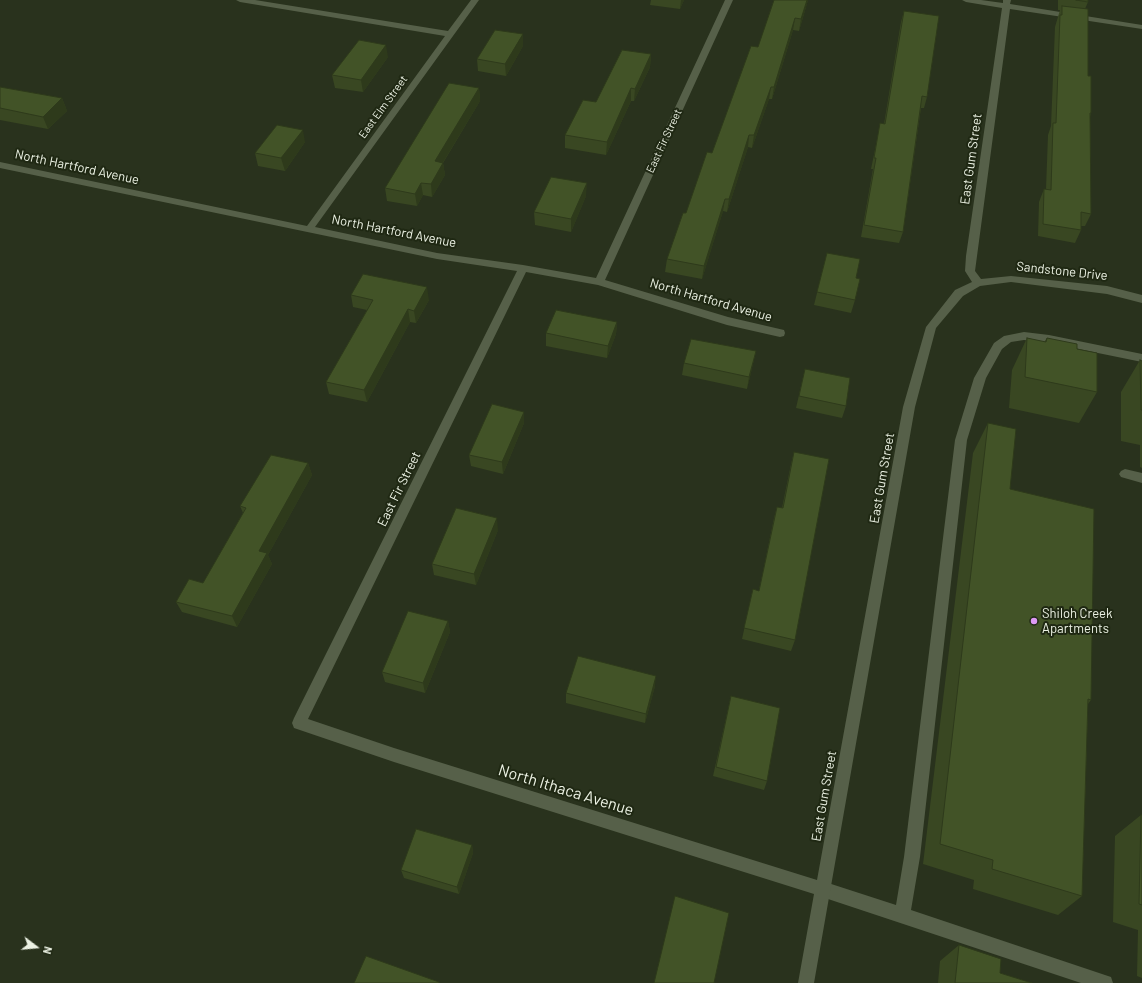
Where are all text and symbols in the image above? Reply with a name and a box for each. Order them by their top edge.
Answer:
street label: East Elm Street [356,73,410,141]
street label: East Fir Street [643,107,685,175]
street label: East Gum Street [957,112,985,206]
street label: North Hartford Avenue [13,146,141,188]
street label: North Hartford Avenue [330,211,458,251]
street label: Sandstone Drive [1016,258,1108,284]
street label: North Hartford Avenue [648,275,774,325]
street label: East Gum Street [866,431,898,525]
street label: East Fir Street [374,449,424,529]
place label: Shiloh Creek Apartments [1042,606,1113,637]
marker: Shiloh Creek Apartments [1029,616,1039,626]
street label: East Gum Street [808,749,840,843]
street label: North Ithaca Avenue [496,760,636,820]
north arrow [16,927,56,967]
text: N [41,945,55,956]

